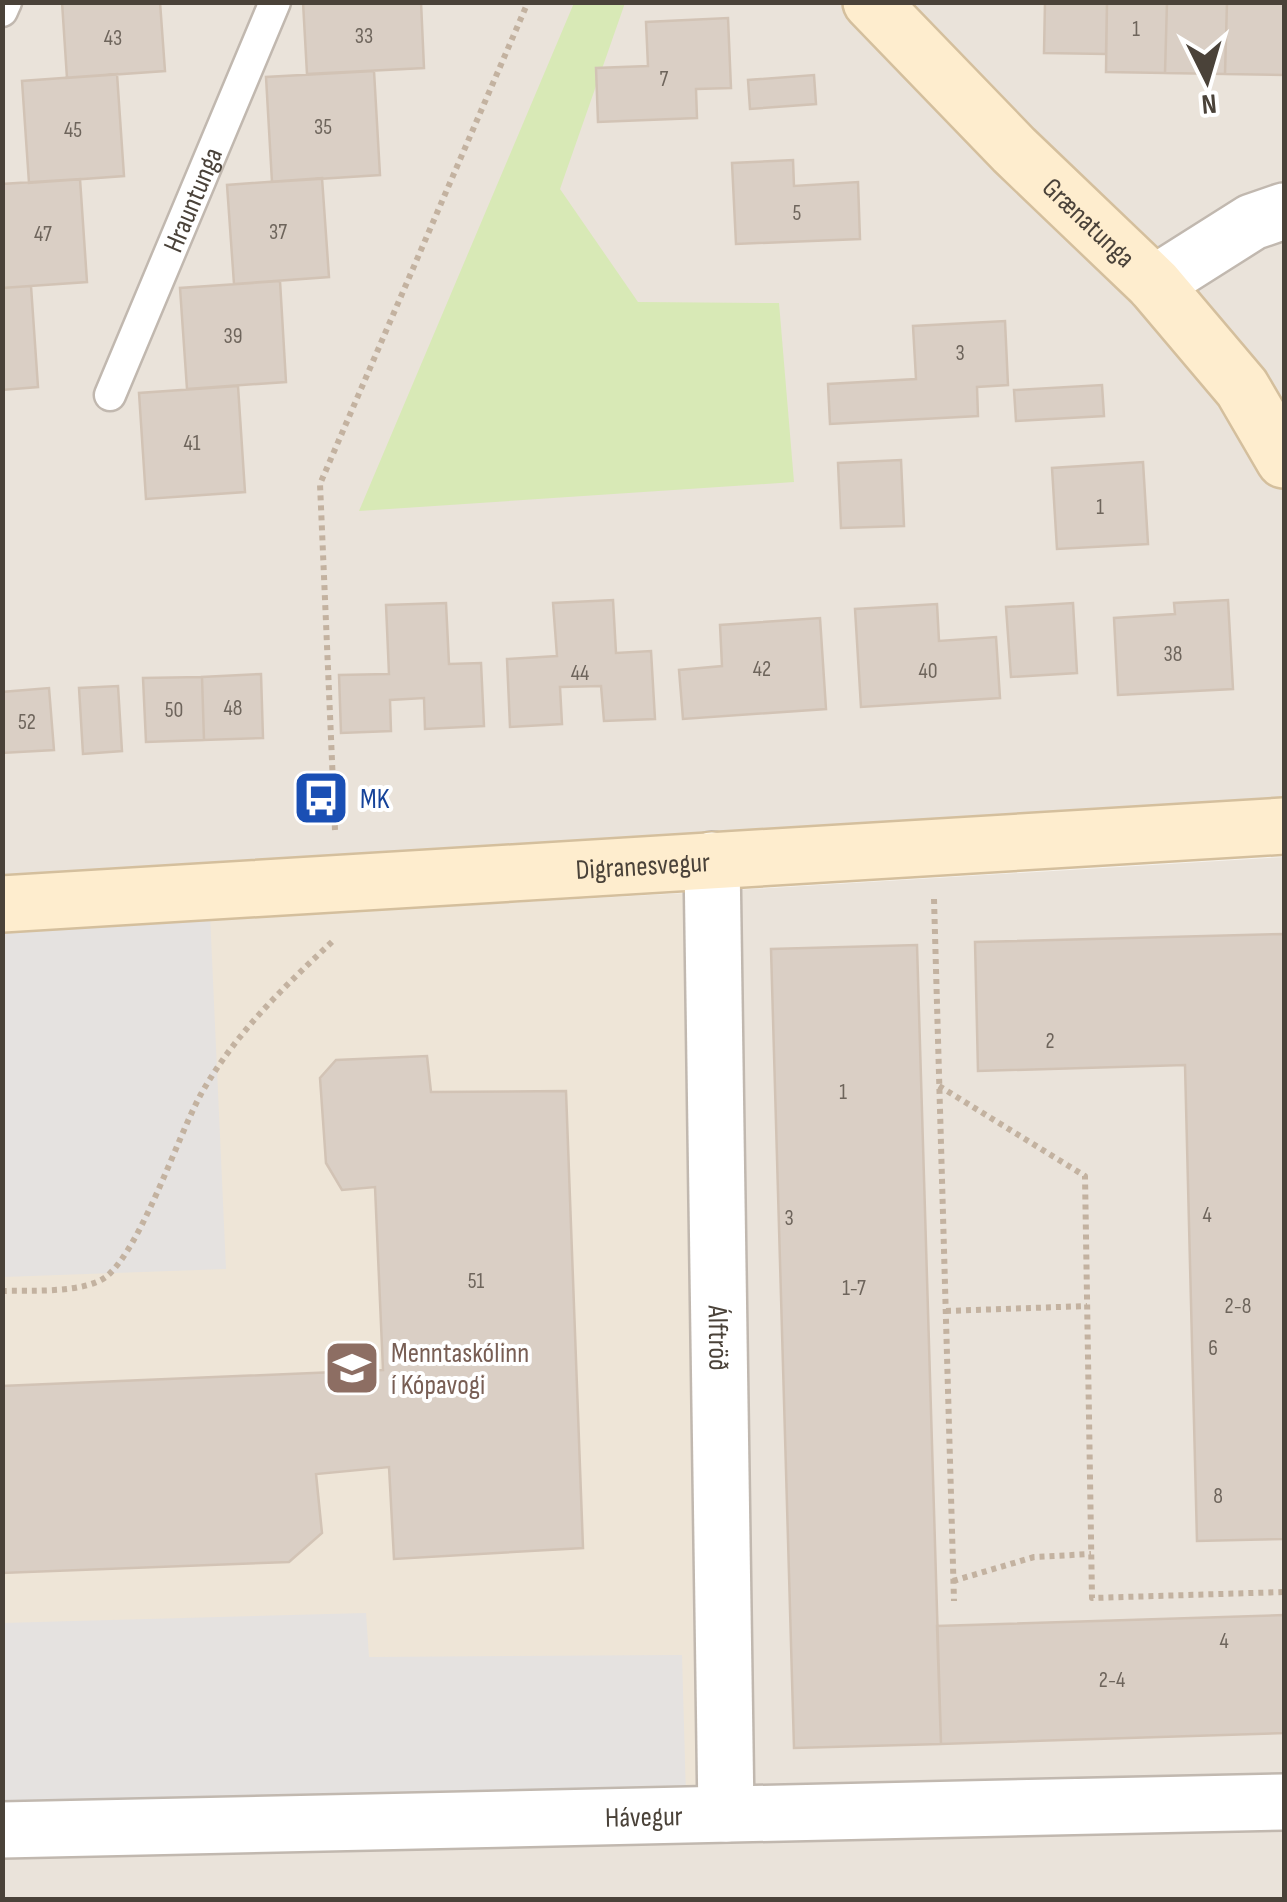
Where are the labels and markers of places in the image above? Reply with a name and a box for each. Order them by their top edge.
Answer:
bus stop icon: MK [291,768,351,828]
place label: MK [360,783,390,816]
place label: Menntaskólinn í Kópavogi [391,1337,529,1402]
school or university icon: Menntaskólinn í Kópavogi [322,1338,382,1398]

